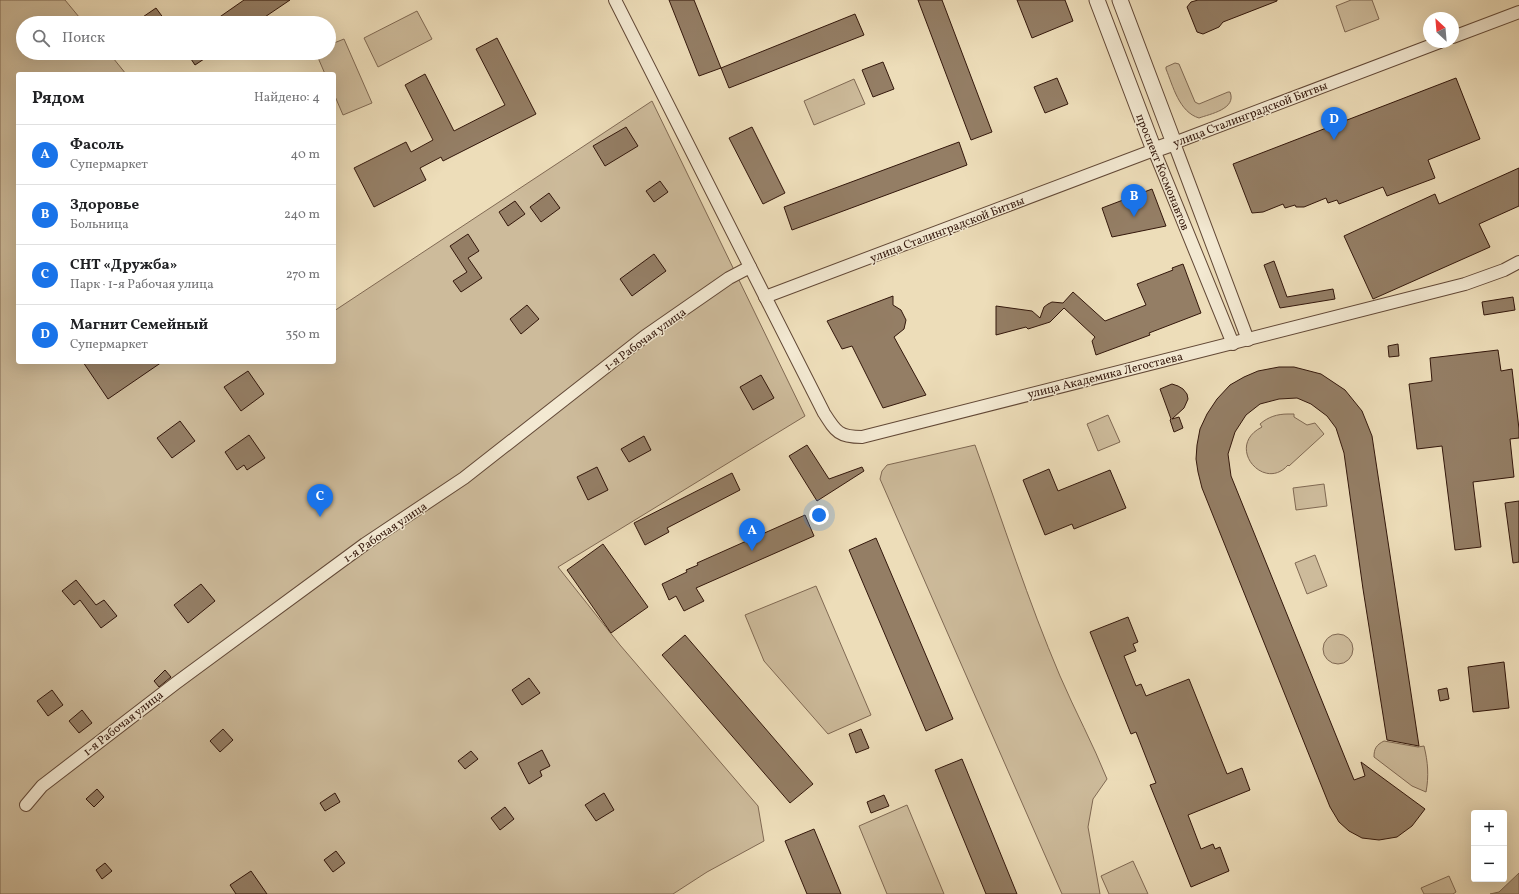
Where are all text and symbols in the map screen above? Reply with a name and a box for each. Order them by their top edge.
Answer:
north arrow [1423,12,1459,48]
search box [16,16,336,60]
icon: search [30,27,52,49]
text: Поиск [62,28,105,49]
street label: улица Сталинградской Битвы [1171,78,1330,152]
text: Рядом [32,87,85,110]
text: Найдено: 4 [254,89,320,107]
pin: D [1321,107,1347,140]
street label: проспект Космонавтов [1131,112,1193,233]
text: Фасоль [70,135,124,156]
text: A [40,146,50,164]
text: 40 m [291,146,320,164]
text: Супермаркет [70,156,148,174]
pin: B [1121,184,1147,217]
street label: улица Сталинградской Битвы [868,193,1027,267]
text: Здоровье [70,195,139,216]
text: B [41,206,49,224]
text: 240 m [284,206,320,224]
text: Больница [70,216,129,234]
text: СНТ «Дружба» [70,255,177,276]
text: C [41,266,49,284]
text: 270 m [286,266,320,284]
text: Парк · 1-я Рабочая улица [70,276,214,294]
street label: 1-я Рабочая улица [601,305,690,375]
text: Магнит Семейный [70,315,208,336]
text: D [40,326,50,344]
text: 350 m [285,326,320,344]
text: Супермаркет [70,336,148,354]
street label: улица Академика Легостаева [1026,349,1185,403]
pin: C [307,484,333,517]
street label: 1-я Рабочая улица [341,499,431,567]
your location [809,505,829,525]
pin: A [739,518,765,551]
street label: 1-я Рабочая улица [80,687,167,760]
map controls [1471,810,1507,882]
button: + [1471,810,1507,846]
button: − [1471,846,1507,882]

